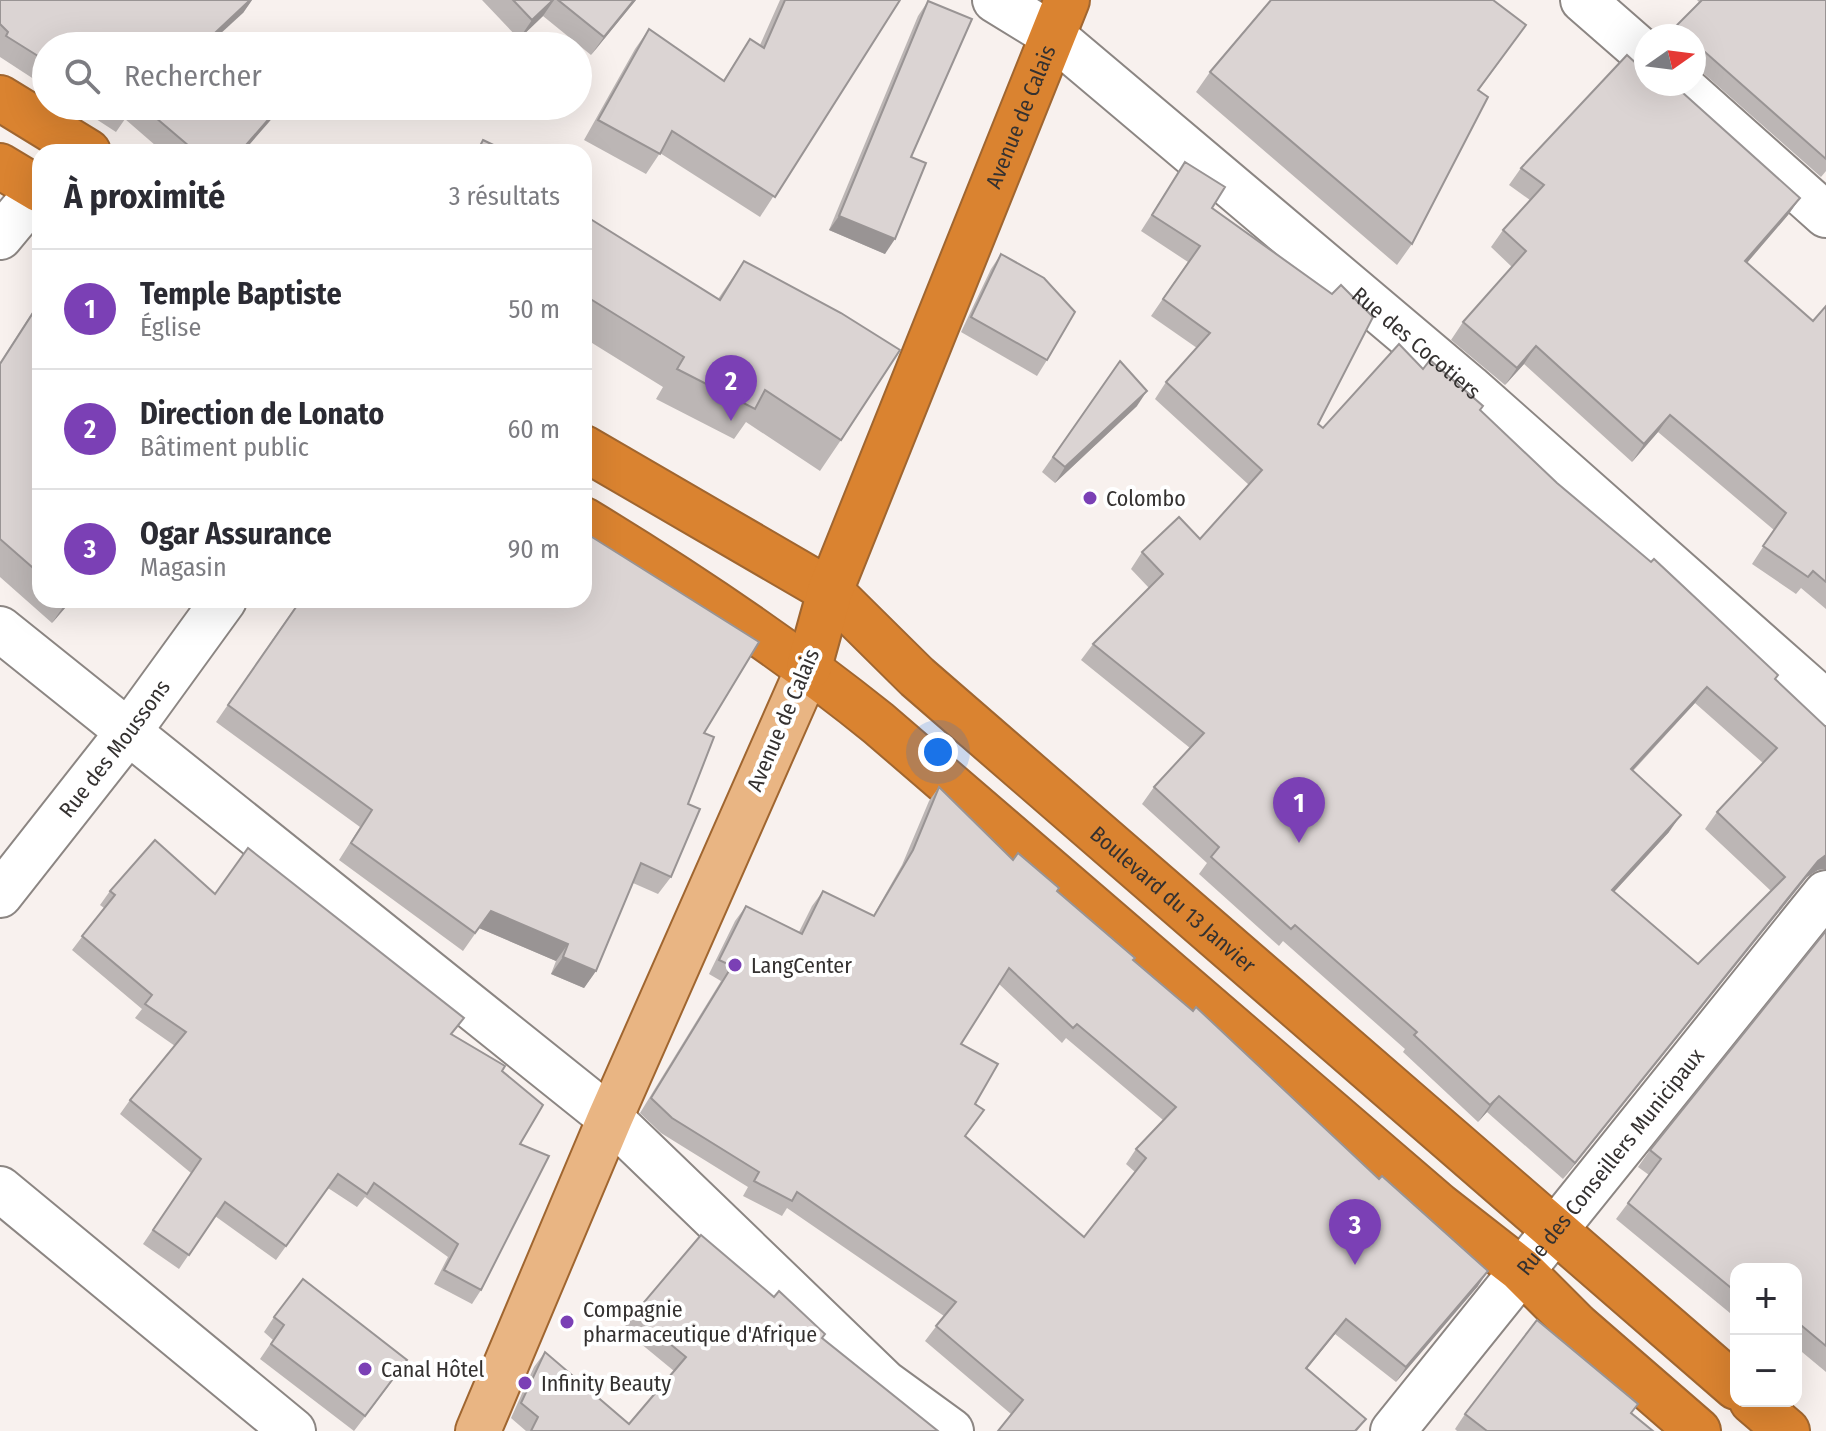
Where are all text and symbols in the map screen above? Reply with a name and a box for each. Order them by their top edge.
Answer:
north arrow [1634,24,1706,96]
search box [32,32,592,120]
street label: Avenue de Calais [979,41,1061,192]
icon: search [60,54,104,98]
text: Rechercher [124,58,262,94]
text: À proximité [64,176,225,217]
text: 3 résultats [449,181,560,212]
text: Temple Baptiste [140,276,342,312]
street label: Rue des Cocotiers [1347,281,1487,405]
text: 1 [85,294,96,325]
text: 50 m [508,294,560,325]
text: Église [140,312,201,343]
pin: 2 [705,355,757,421]
text: Direction de Lonato [140,396,384,432]
text: 2 [84,414,96,445]
text: 60 m [507,414,560,445]
text: Bâtiment public [140,432,309,463]
place label: Colombo [1106,485,1186,512]
marker: Colombo [1081,489,1099,507]
text: Ogar Assurance [140,516,332,552]
text: 3 [84,534,96,565]
text: 90 m [508,534,560,565]
text: Magasin [140,552,227,583]
street label: Avenue de Calais [741,645,825,795]
street label: Rue des Moussons [53,674,176,823]
your location [918,732,958,772]
pin: 1 [1273,777,1325,843]
street label: Boulevard du 13 Janvier [1085,820,1262,978]
place label: LangCenter [751,952,852,979]
marker: LangCenter [726,956,744,974]
street label: Rue des Conseillers Municipaux [1510,1042,1710,1280]
pin: 3 [1329,1199,1381,1265]
map controls [1730,1263,1802,1407]
button: + [1730,1263,1802,1335]
place label: Compagnie pharmaceutique d'Afrique [583,1296,817,1348]
marker: Compagnie pharmaceutique d'Afrique [558,1313,576,1331]
button: − [1730,1335,1802,1407]
place label: Canal Hôtel [381,1356,485,1383]
marker: Canal Hôtel [356,1360,374,1378]
place label: Infinity Beauty [541,1370,671,1397]
marker: Infinity Beauty [516,1374,534,1392]

